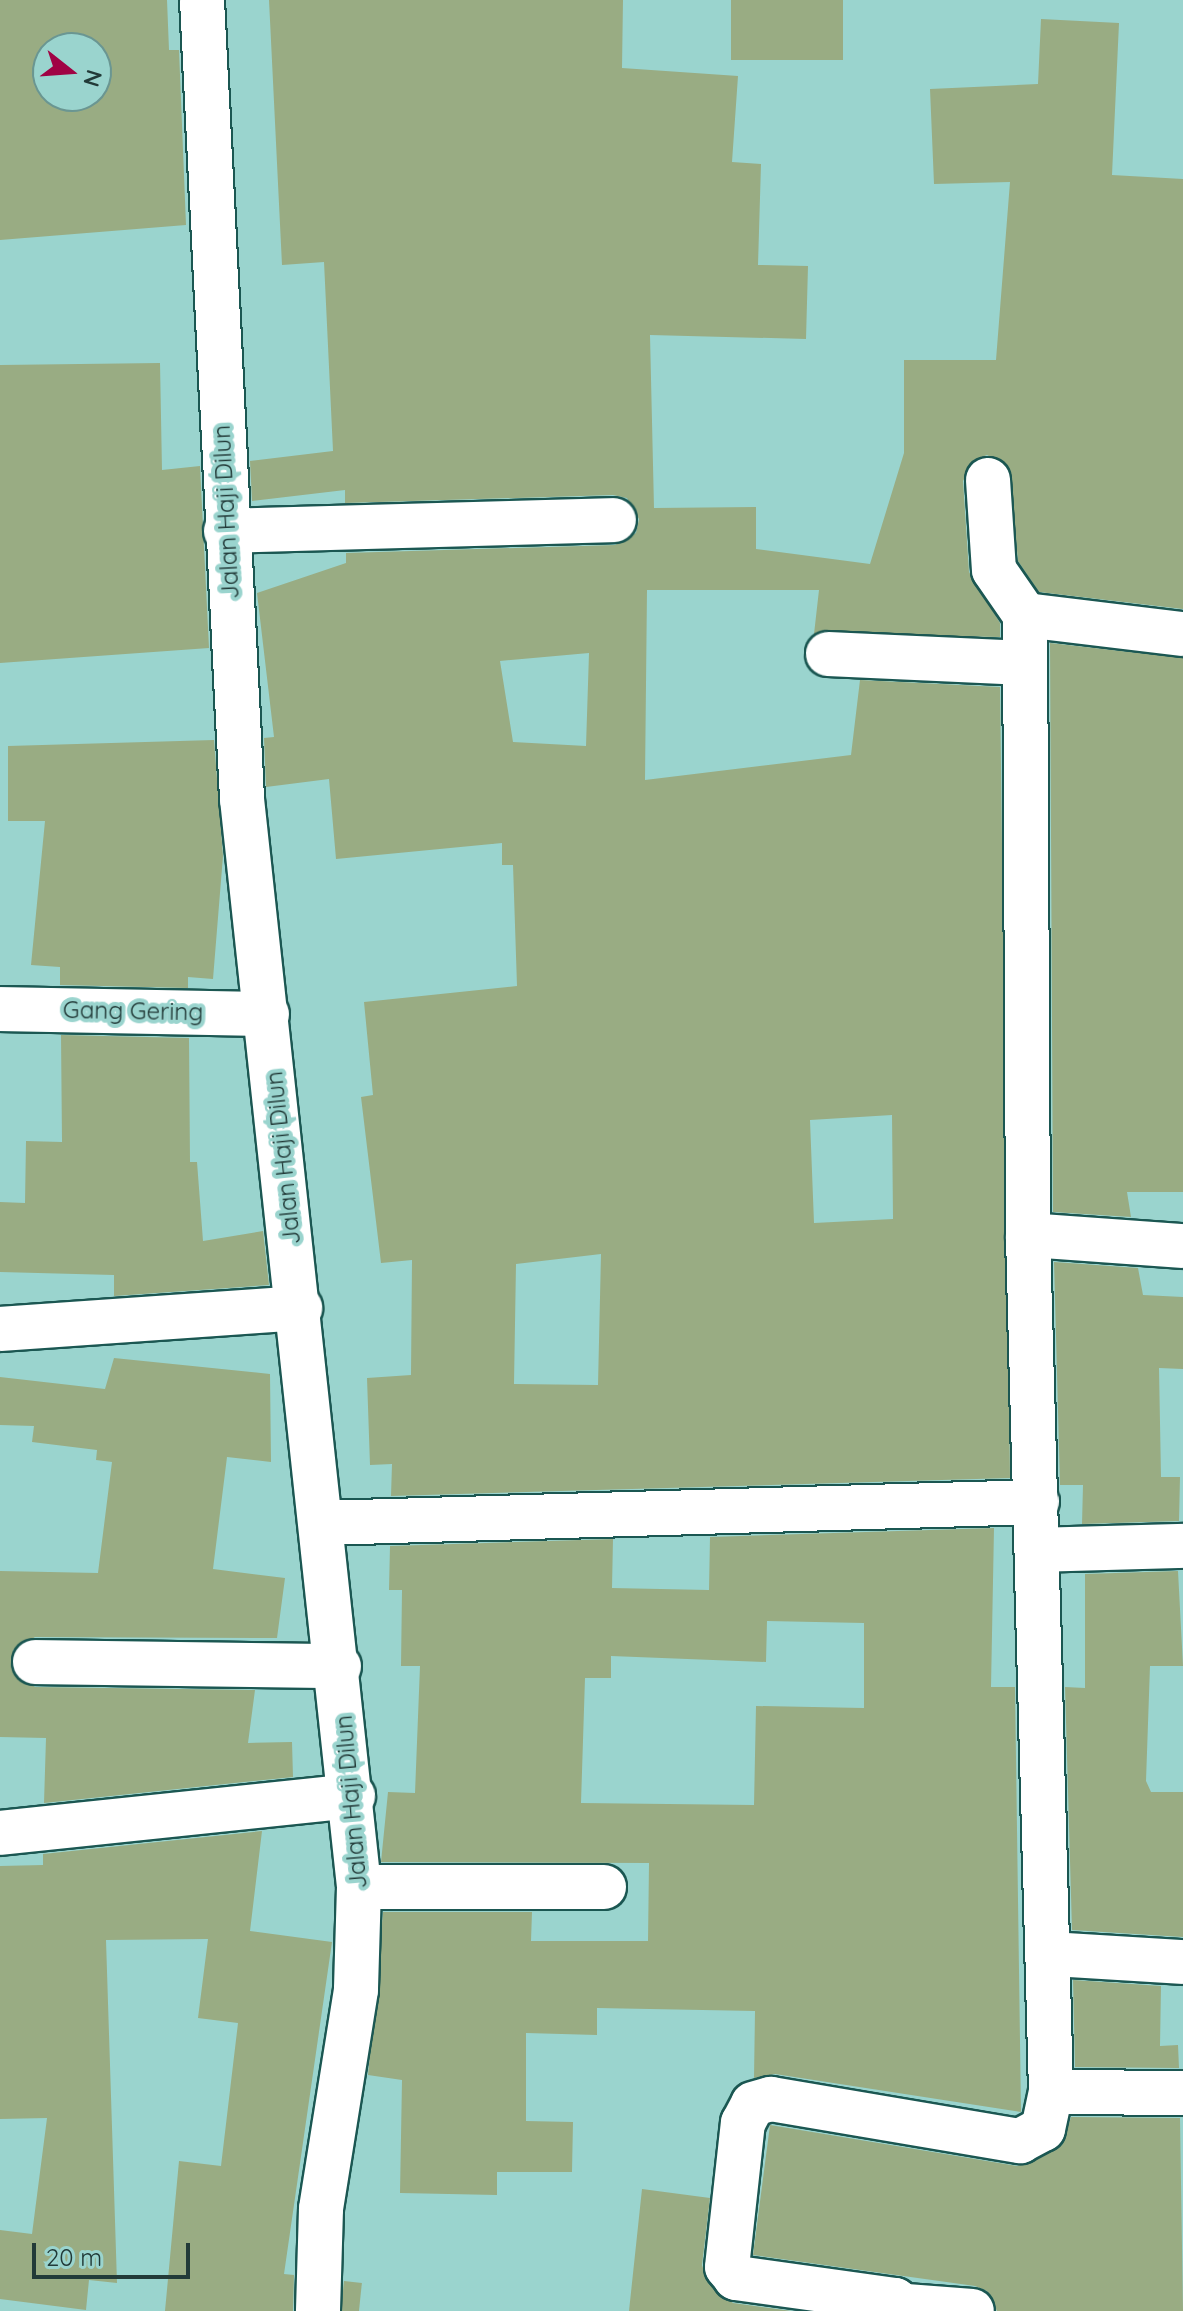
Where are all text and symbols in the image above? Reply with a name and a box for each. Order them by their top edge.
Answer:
north arrow [32,32,112,112]
text: N [77,67,109,90]
street label: Jalan Haji Dilun [207,424,245,600]
street label: Gang Gering [63,995,203,1027]
street label: Jalan Haji Dilun [260,1070,306,1246]
street label: Jalan Haji Dilun [329,1714,373,1890]
scale bar [36,2227,194,2277]
text: 20 m [46,2242,102,2272]

